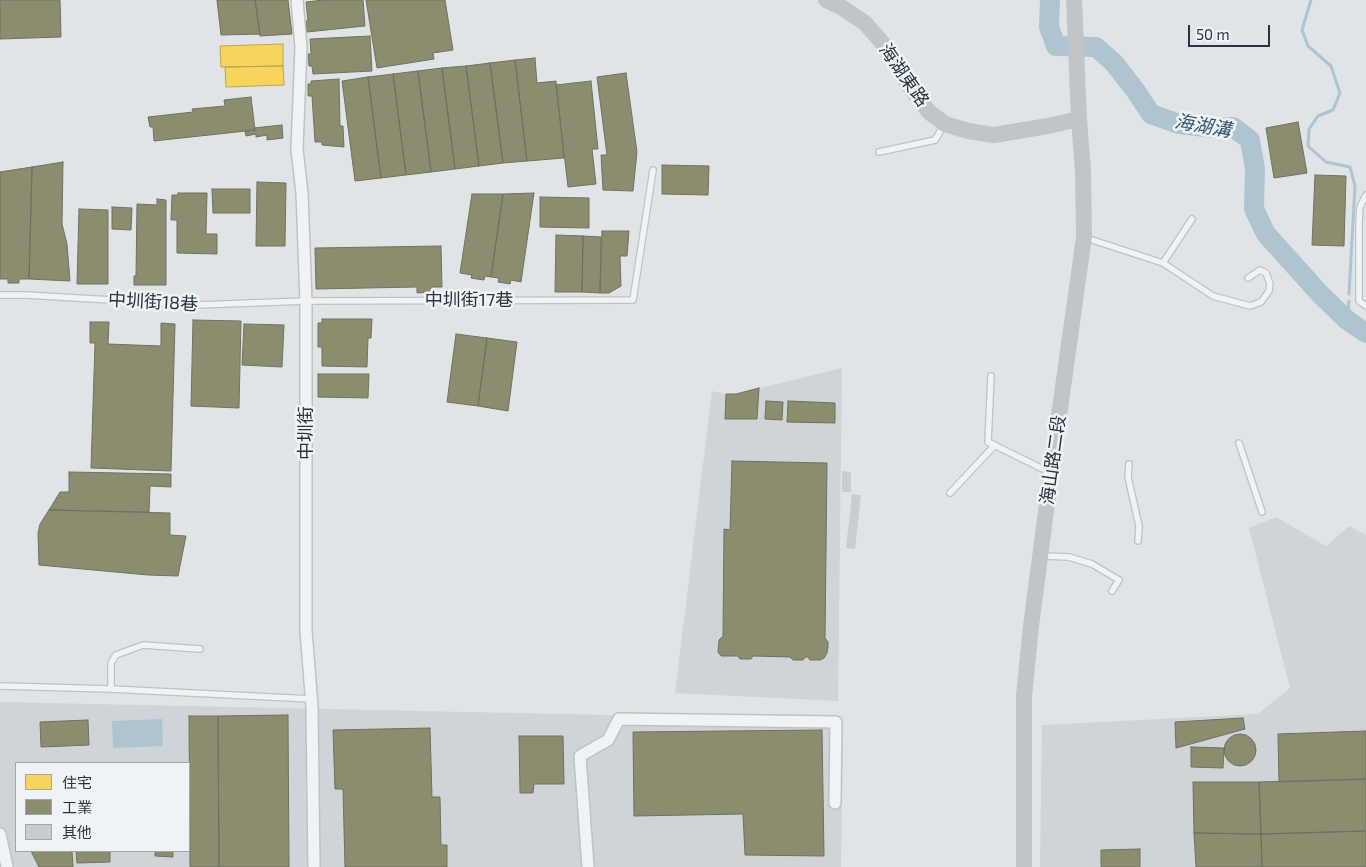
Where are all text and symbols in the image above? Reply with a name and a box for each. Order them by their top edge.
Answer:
scale bar [1191,15,1274,47]
text: 50 m [1196,25,1230,43]
street label: 海湖東路 [875,39,933,111]
water label: 海湖溝 [1173,110,1233,142]
street label: 中圳街18巷 [107,289,199,315]
street label: 中圳街17巷 [425,289,513,311]
street label: 中圳街 [295,406,317,460]
street label: 海山路二段 [1036,414,1070,506]
legend [15,762,190,852]
text: 住宅 [62,773,92,791]
text: 工業 [62,798,92,816]
text: 其他 [62,823,92,841]

